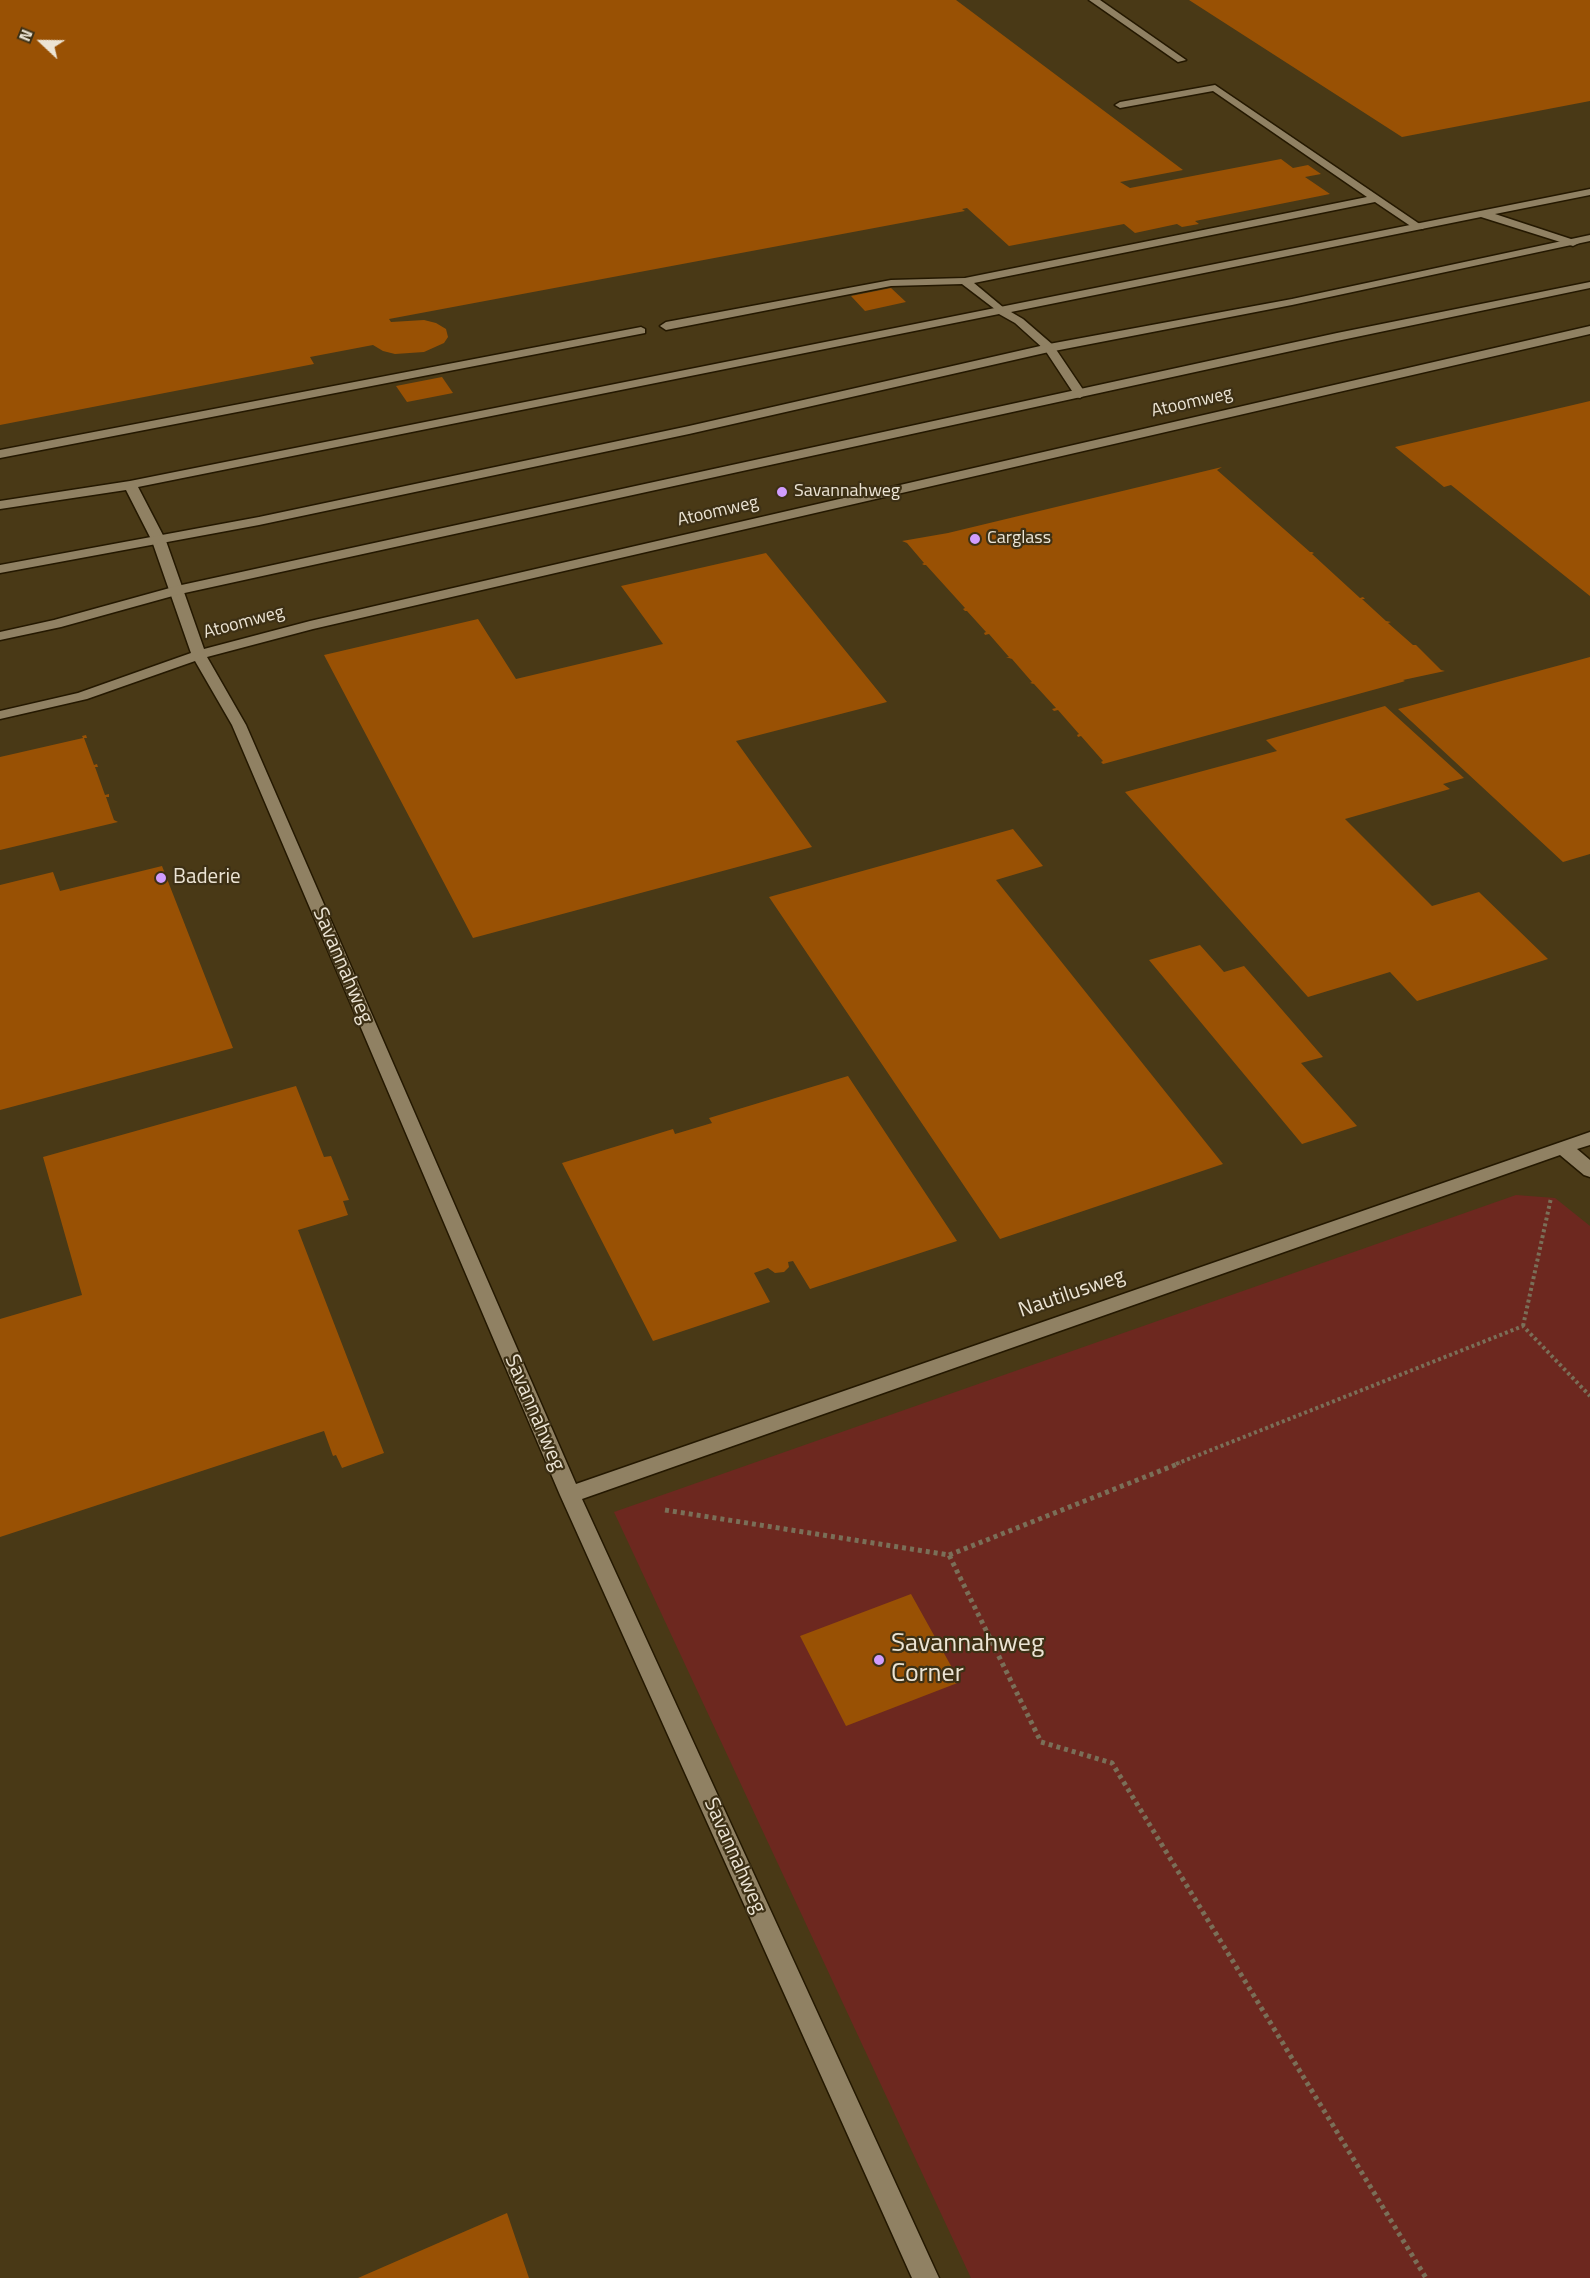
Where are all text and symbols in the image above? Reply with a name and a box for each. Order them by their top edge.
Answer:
north arrow [12,12,72,72]
text: N [12,26,39,45]
street label: Atoomweg [1149,383,1235,423]
place label: Savannahweg [794,481,900,503]
marker: Savannahweg [775,485,789,499]
street label: Atoomweg [675,492,761,532]
place label: Carglass [987,528,1051,550]
marker: Carglass [968,532,982,546]
street label: Atoomweg [201,602,287,644]
place label: Baderie [173,865,241,891]
marker: Baderie [154,871,168,885]
street label: Savannahweg [306,904,378,1028]
street label: Nautilusweg [1016,1264,1128,1324]
street label: Savannahweg [498,1351,570,1475]
place label: Savannahweg Corner [891,1629,1044,1690]
marker: Savannahweg Corner [872,1653,886,1667]
street label: Savannahweg [697,1794,771,1918]

